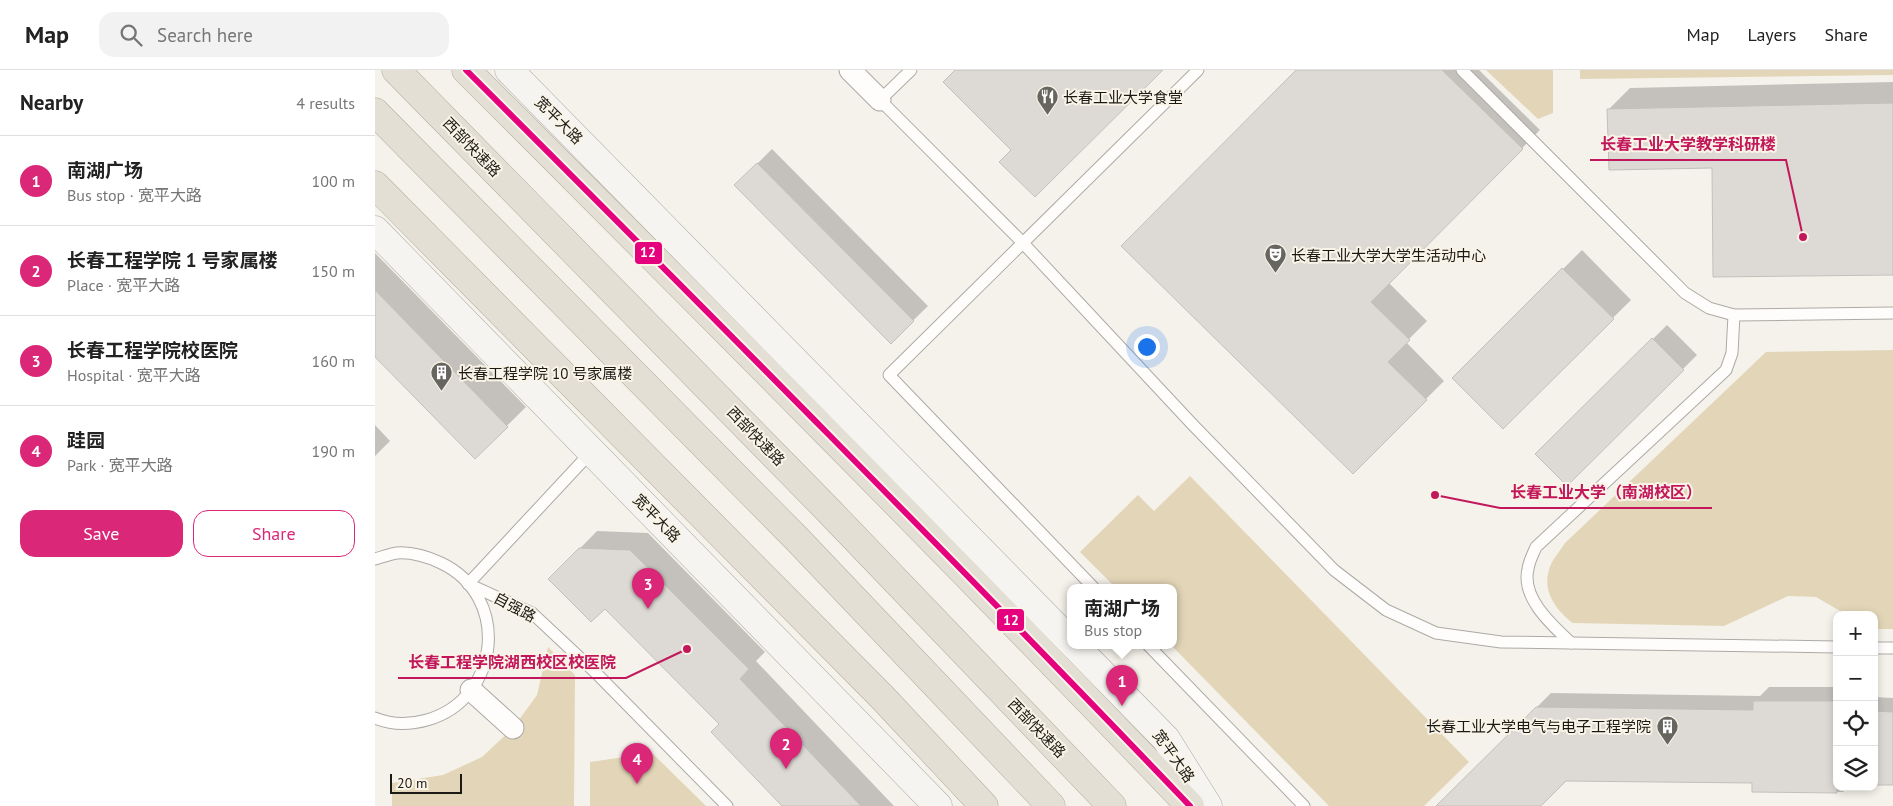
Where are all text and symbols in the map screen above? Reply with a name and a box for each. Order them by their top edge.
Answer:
search box [99,12,449,57]
text: Map [25,19,69,50]
icon: search [117,21,145,49]
text: Search here [157,23,253,47]
text: Map [1687,23,1719,46]
text: Layers [1747,23,1796,46]
text: Share [1824,23,1868,46]
restaurant icon: 长春工业大学食堂 [1035,85,1059,116]
place label: 长春工业大学食堂 [1063,88,1183,107]
text: Nearby [20,89,83,116]
street label: 宽平大路 [531,92,587,148]
text: 4 results [296,93,355,113]
street label: 西部快速路 [439,113,505,181]
callout: 长春工业大学教学科研楼 [1590,129,1786,160]
text: 长春工业大学教学科研楼 [1600,134,1776,154]
text: 南湖广场 [67,158,143,182]
text: 1 [31,171,41,191]
text: 100 m [312,171,355,191]
text: Bus stop · 宽平大路 [67,185,202,205]
line badge: 12 [634,241,663,265]
text: 12 [640,243,656,261]
theatre icon: 长春工业大学大学生活动中心 [1263,243,1287,274]
place label: 长春工业大学大学生活动中心 [1291,246,1486,265]
text: 长春工程学院 1 号家属楼 [67,248,277,272]
text: 2 [31,261,41,281]
text: 150 m [312,261,355,281]
text: Place · 宽平大路 [67,275,180,295]
your location [1134,334,1160,360]
text: 长春工程学院校医院 [67,338,238,362]
text: 3 [31,351,41,371]
text: 160 m [312,351,355,371]
building icon: 长春工程学院 10 号家属楼 [430,361,454,392]
place label: 长春工程学院 10 号家属楼 [458,364,632,383]
text: Hospital · 宽平大路 [67,365,201,385]
street label: 西部快速路 [723,402,789,470]
text: 跬园 [67,428,105,452]
text: 4 [31,441,41,461]
text: 190 m [312,441,355,461]
text: Park · 宽平大路 [67,455,173,475]
callout: 长春工业大学（南湖校区） [1500,477,1712,508]
text: 长春工业大学（南湖校区） [1510,482,1702,502]
street label: 宽平大路 [629,490,685,546]
button: Save [20,510,183,557]
button: Share [193,510,355,557]
pin: 3 [632,568,664,609]
popup [1067,584,1177,649]
street label: 自强路 [491,588,539,626]
text: 南湖广场 [1084,596,1160,620]
line badge: 12 [996,608,1025,632]
text: 12 [1003,611,1019,629]
map controls [1833,611,1878,791]
button: + [1833,611,1878,656]
text: Bus stop [1084,620,1142,640]
callout: 长春工程学院湖西校区校医院 [398,647,626,678]
text: 长春工程学院湖西校区校医院 [408,652,616,672]
button: − [1833,656,1878,701]
pin: 1 [1106,665,1138,706]
street label: 西部快速路 [1004,694,1070,762]
button: locate [1833,701,1878,746]
building icon: 长春工业大学电气与电子工程学院 [1655,714,1679,745]
place label: 长春工业大学电气与电子工程学院 [1426,717,1651,736]
street label: 宽平大路 [1149,726,1199,786]
pin: 2 [770,728,802,769]
pin: 4 [621,743,653,784]
button: layers [1833,746,1878,791]
scale bar [390,771,463,794]
text: 20 m [397,774,427,792]

